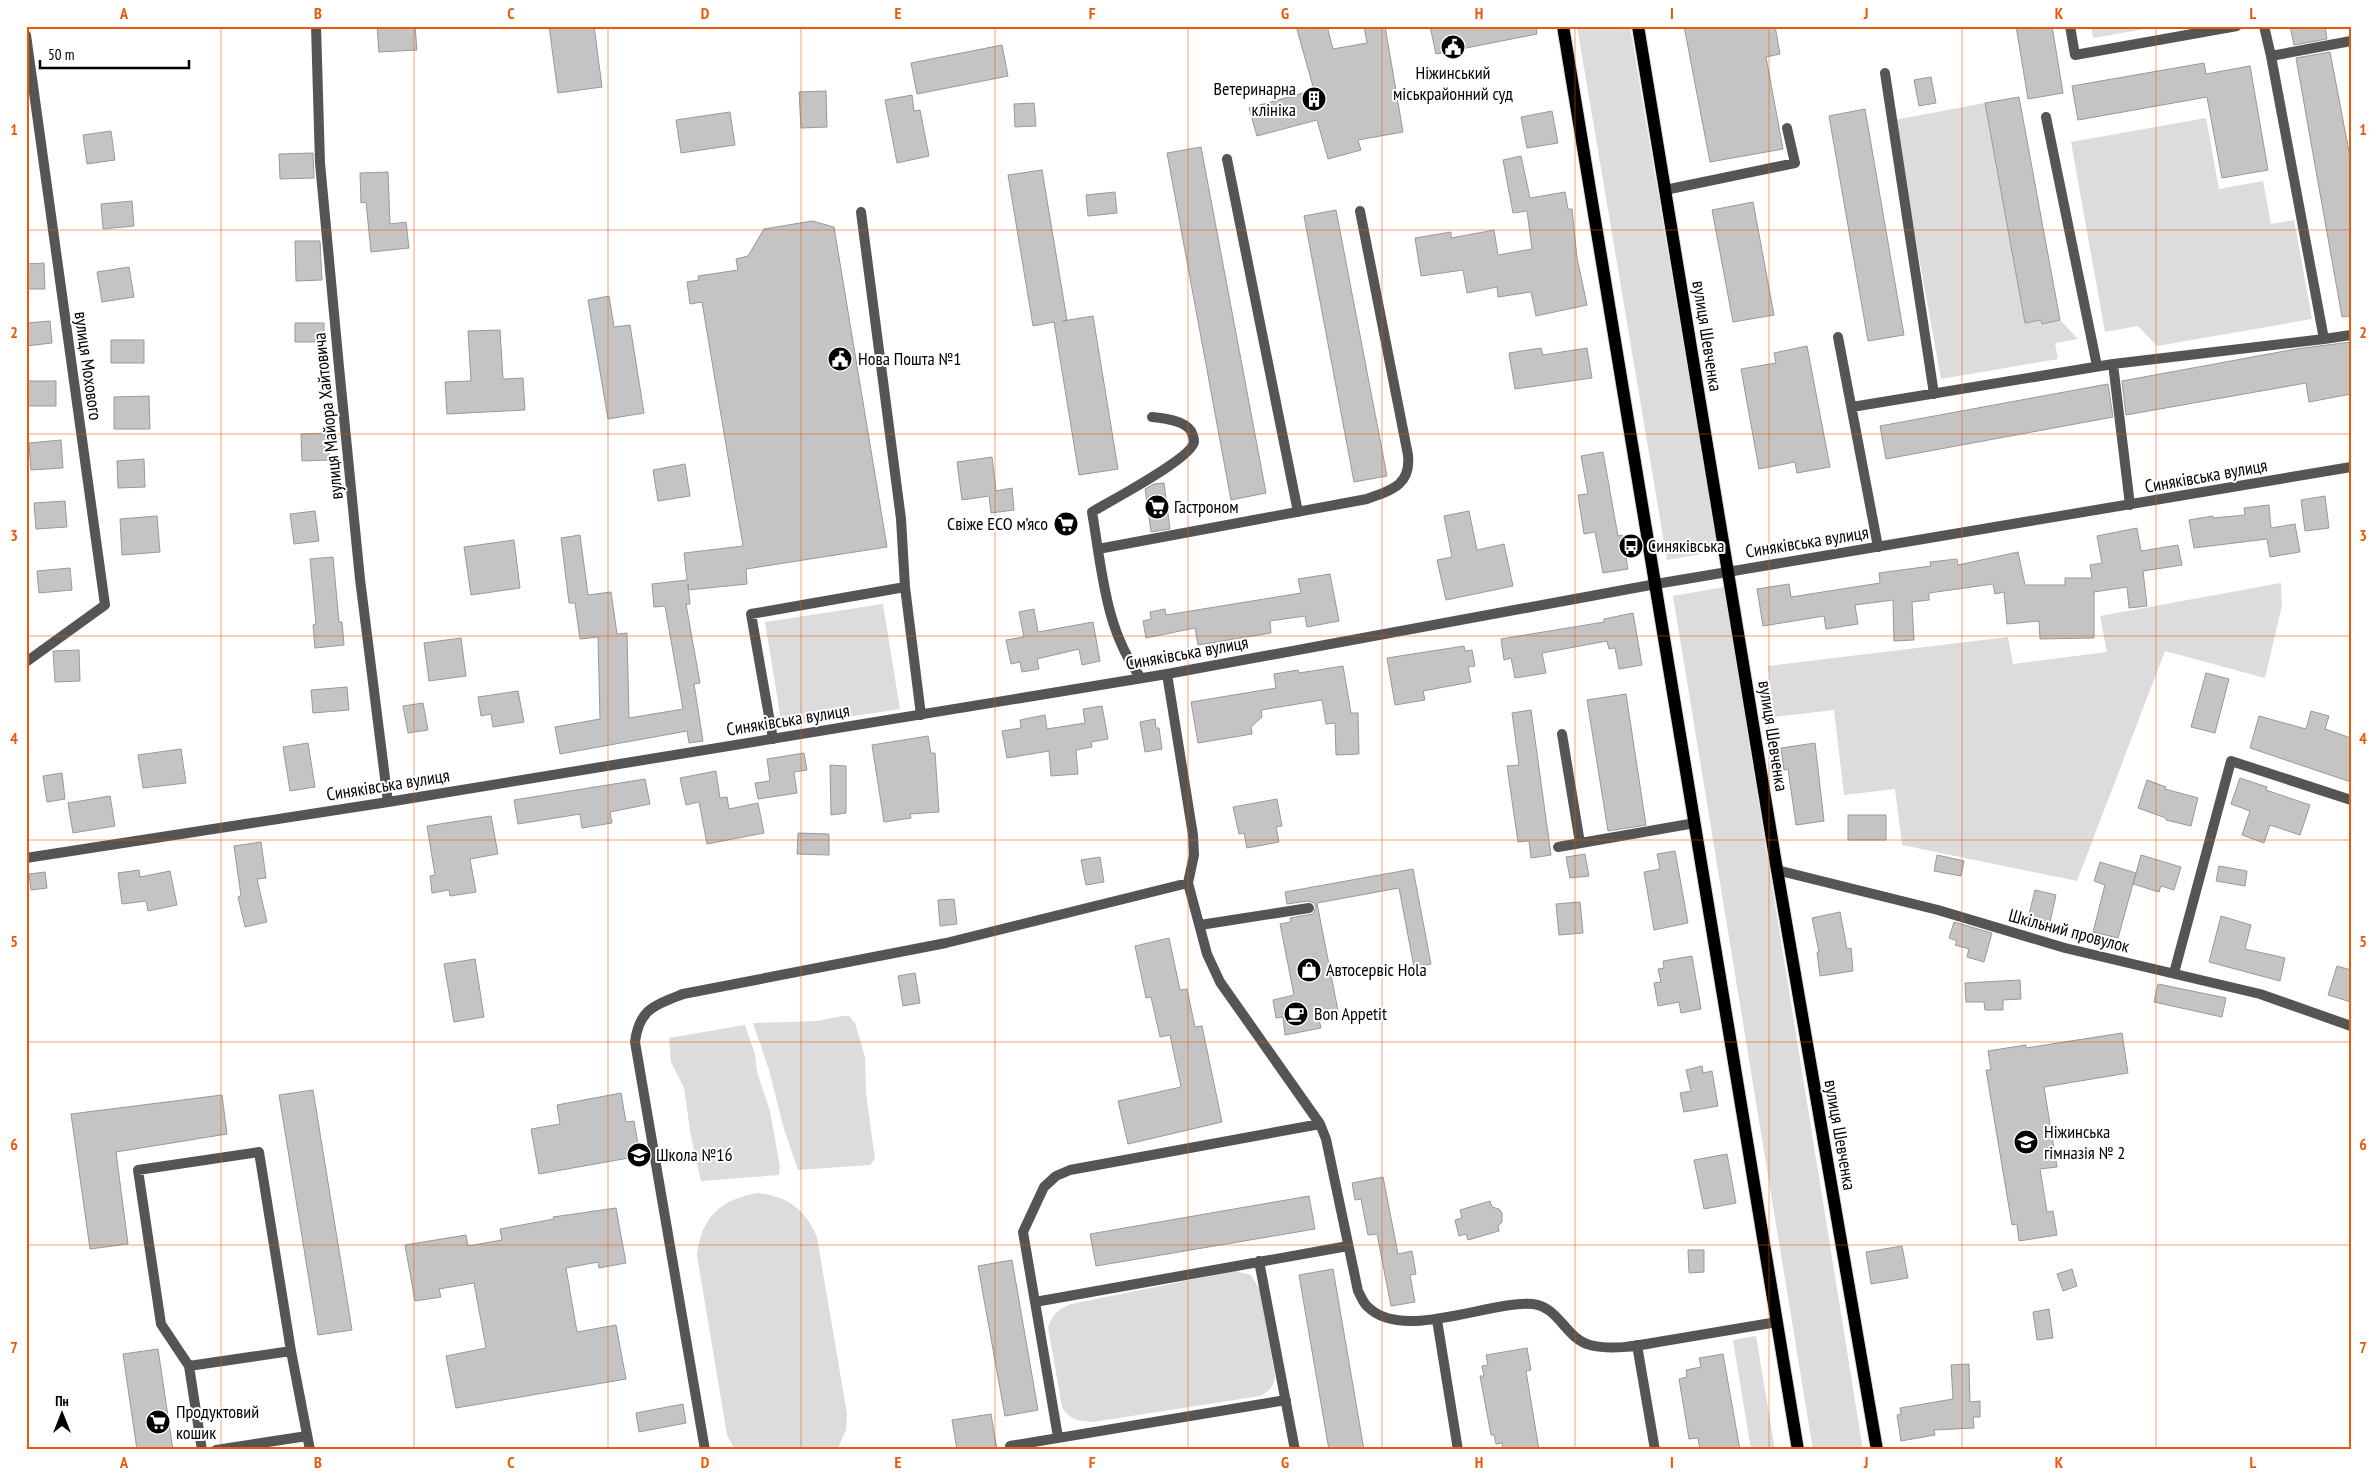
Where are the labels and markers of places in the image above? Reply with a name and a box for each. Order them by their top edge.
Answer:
public building icon: Ніжинський міськрайонний суд [1440,34,1466,60]
place label: Ніжинський міськрайонний суд [1393,61,1513,105]
place label: Ветеринарна клініка [1214,77,1296,121]
building icon: Ветеринарна клініка [1301,86,1327,112]
public building icon: Нова Пошта №1 [827,346,853,372]
place label: Нова Пошта №1 [858,347,961,370]
supermarket icon: Гастроном [1144,494,1170,520]
place label: Гастроном [1174,495,1239,518]
supermarket icon: Свіже ECO м’ясо [1053,511,1079,537]
place label: Свіже ECO м’ясо [947,512,1048,535]
bus stop icon: Синяківська [1618,533,1644,559]
place label: Синяківська [1648,534,1724,557]
shop icon: Автосервіс Hola [1296,957,1322,983]
place label: Автосервіс Hola [1326,958,1427,981]
cafe icon: Bon Appetit [1283,1001,1309,1027]
place label: Bon Appetit [1314,1002,1387,1025]
place label: Ніжинська гімназія № 2 [2044,1120,2125,1164]
school or university icon: Ніжинська гімназія № 2 [2013,1129,2039,1155]
school or university icon: Школа №16 [626,1142,652,1168]
place label: Школа №16 [656,1143,733,1166]
place label: Продуктовий кошик [176,1400,259,1444]
supermarket icon: Продуктовий кошик [145,1409,171,1435]

